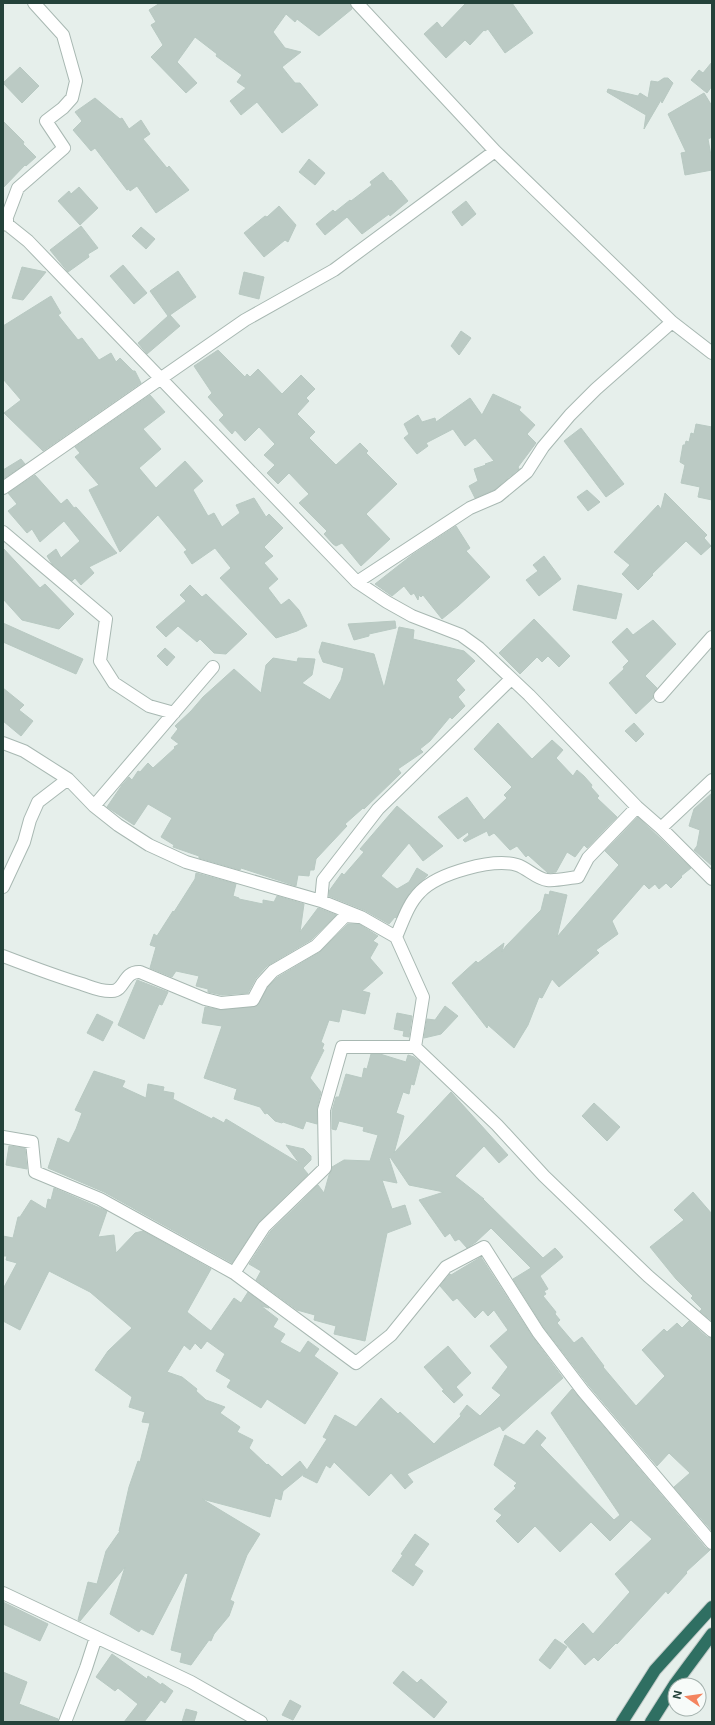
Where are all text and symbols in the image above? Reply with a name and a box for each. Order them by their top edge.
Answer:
north arrow [667,1677,707,1717]
text: N [669,1689,685,1700]

